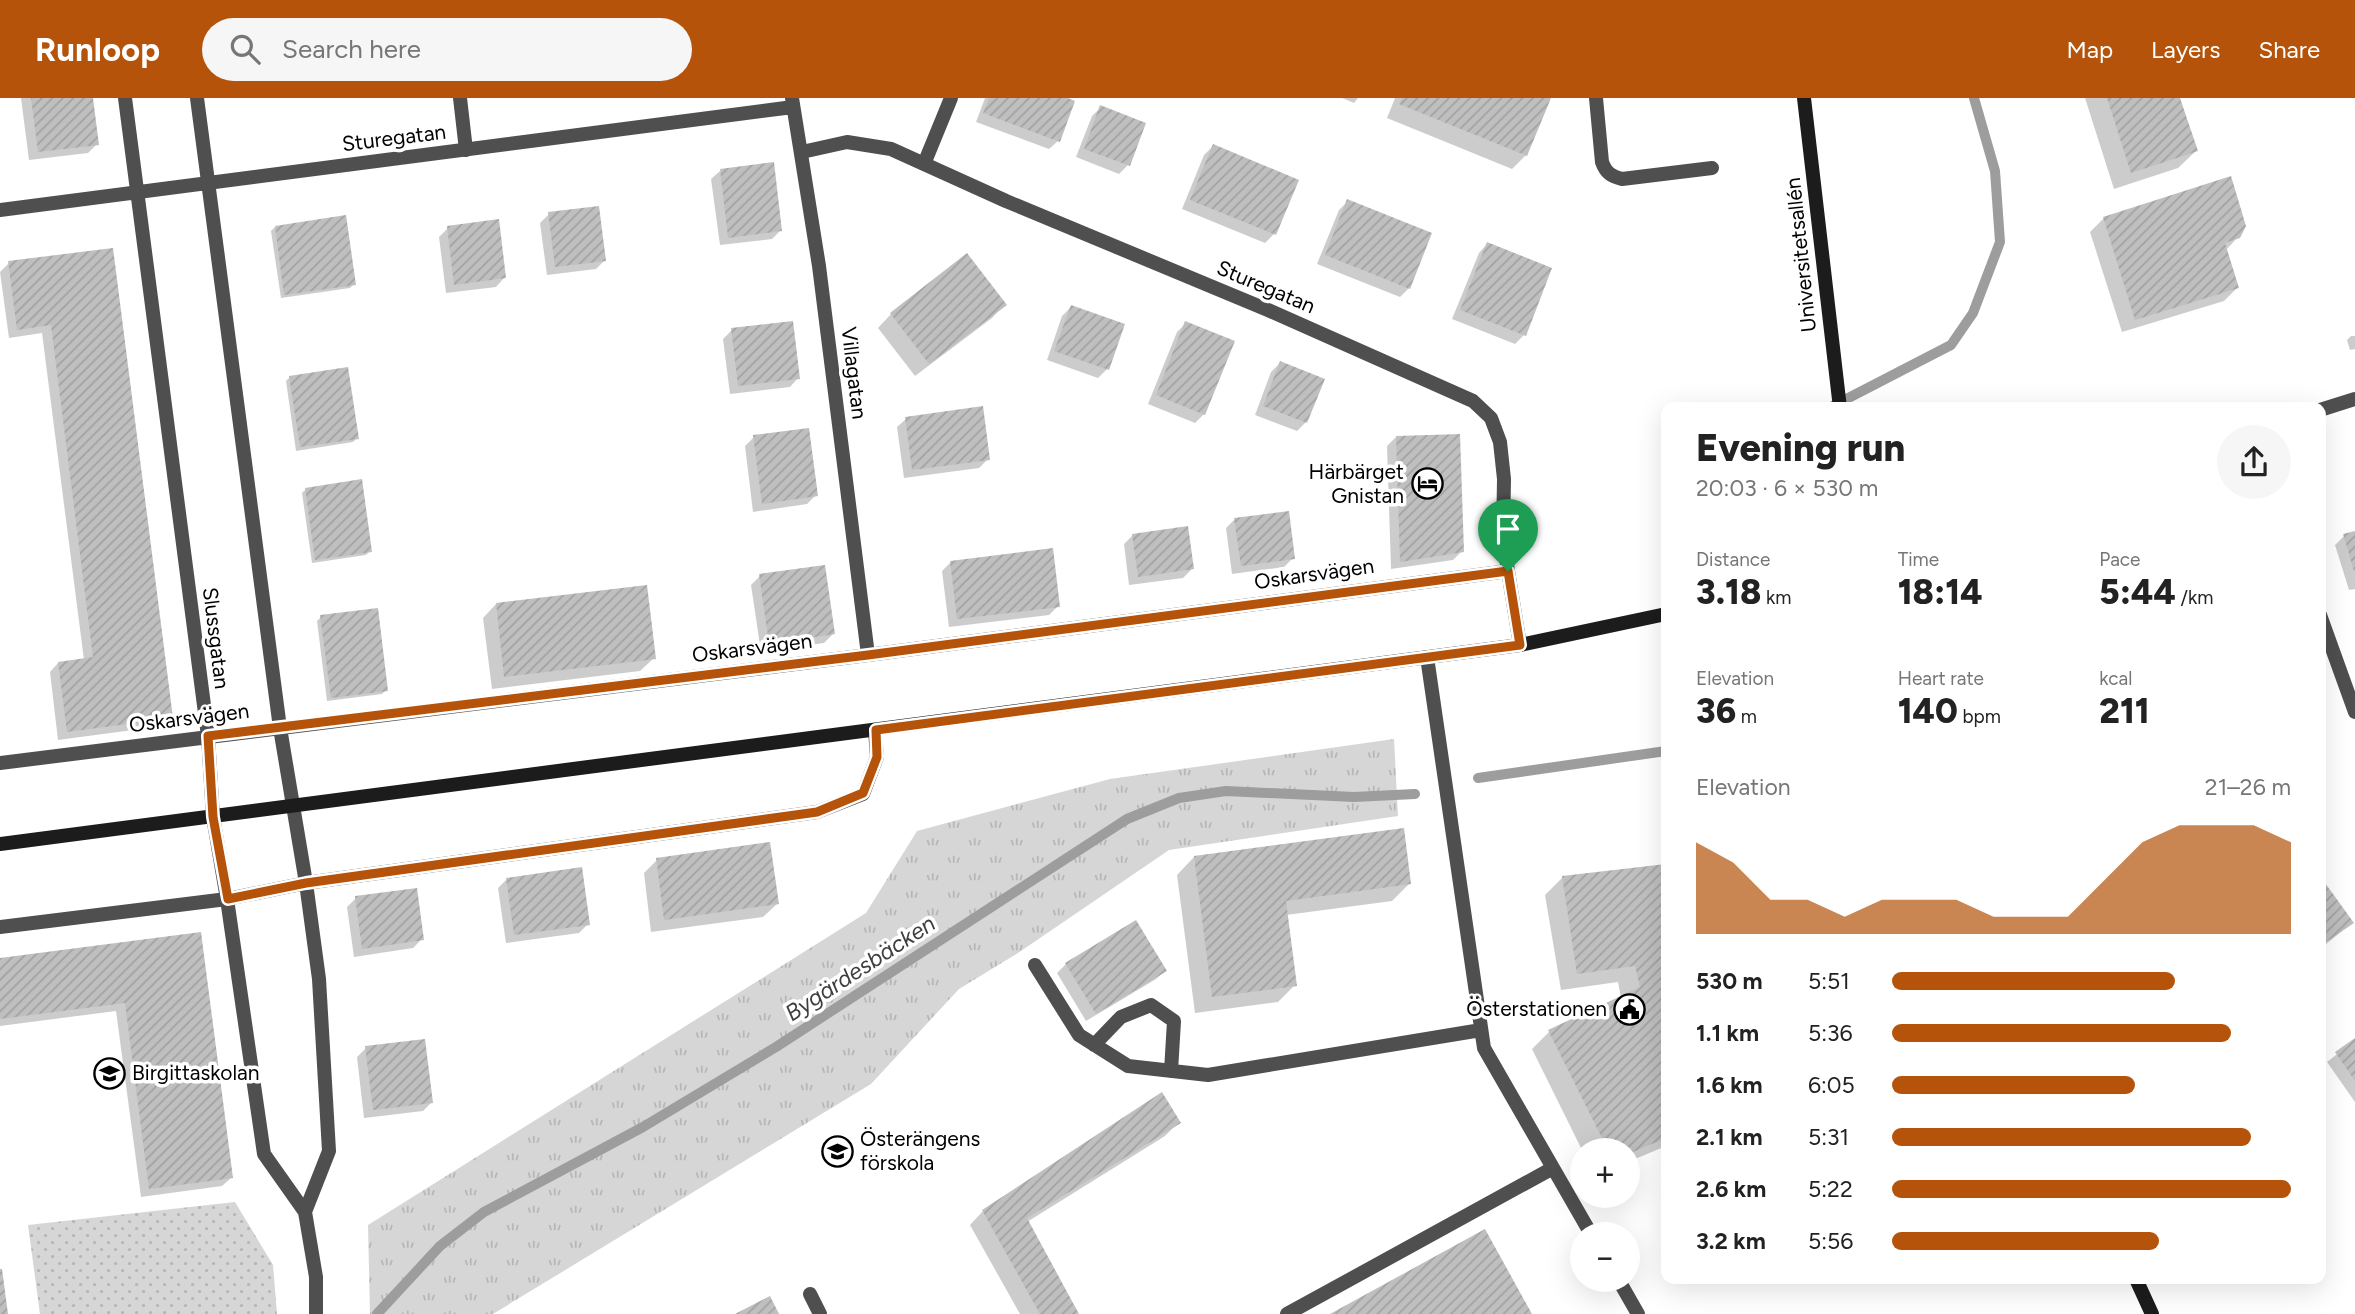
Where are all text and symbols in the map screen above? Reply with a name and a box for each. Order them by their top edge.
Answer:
search box [202,18,692,81]
text: Runloop [35,30,160,69]
icon: search [226,30,264,68]
text: Search here [282,33,421,65]
text: Map [2066,35,2113,64]
text: Layers [2151,35,2220,64]
text: Share [2258,35,2320,64]
street label: Sturegatan [341,119,447,156]
street label: Universitetsallén [1780,176,1821,334]
street label: Sturegatan [1213,255,1319,318]
street label: Villagatan [836,325,873,420]
text: Evening run [1696,425,1905,471]
button: share [2217,425,2291,499]
place label: Härbärget Gnistan [1309,459,1404,508]
hotel icon: Härbärget Gnistan [1410,467,1444,501]
text: 20:03 · 6 × 530 m [1696,474,1878,502]
pin [1478,499,1538,571]
icon: arrive [1489,510,1527,548]
text: Distance [1696,548,1770,571]
text: Time [1898,548,1939,571]
text: Pace [2099,548,2140,571]
street label: Oskarsvägen [1252,553,1375,594]
text: 3.18 [1696,571,1761,613]
text: 18:14 [1898,571,1983,613]
text: 5:44 [2099,571,2176,613]
street label: Slussgatan [198,586,235,690]
text: km [1761,586,1791,609]
text: /km [2176,586,2213,609]
street label: Oskarsvägen [690,628,813,667]
text: Elevation [1696,667,1774,690]
text: Heart rate [1898,667,1984,690]
text: kcal [2099,667,2133,690]
text: 36 [1696,690,1736,732]
text: 140 [1898,690,1958,732]
text: 211 [2099,690,2150,732]
street label: Oskarsvägen [127,698,250,737]
text: m [1736,705,1757,728]
text: bpm [1958,705,2001,728]
text: Elevation [1696,773,1791,801]
text: 21–26 m [2205,773,2291,801]
water label: Bygärdesbäcken [780,909,940,1027]
text: 530 m [1696,967,1763,995]
text: 5:51 [1808,967,1850,995]
public building icon: Österstationen [1613,992,1647,1026]
place label: Österstationen [1466,996,1607,1021]
text: 1.1 km [1696,1019,1759,1047]
text: 5:36 [1808,1019,1853,1047]
school or university icon: Birgittaskolan [92,1056,126,1090]
place label: Birgittaskolan [132,1060,260,1085]
text: 1.6 km [1696,1071,1763,1099]
text: 6:05 [1808,1071,1855,1099]
text: 2.1 km [1696,1123,1763,1151]
text: 5:31 [1808,1123,1849,1151]
place label: Österängens förskola [860,1126,980,1175]
school or university icon: Österängens förskola [820,1134,854,1168]
map controls [1570,1138,1640,1292]
button: + [1570,1138,1640,1208]
text: 2.6 km [1696,1175,1766,1203]
text: 5:22 [1808,1175,1853,1203]
button: − [1570,1222,1640,1292]
text: 3.2 km [1696,1227,1766,1255]
text: 5:56 [1808,1227,1853,1255]

